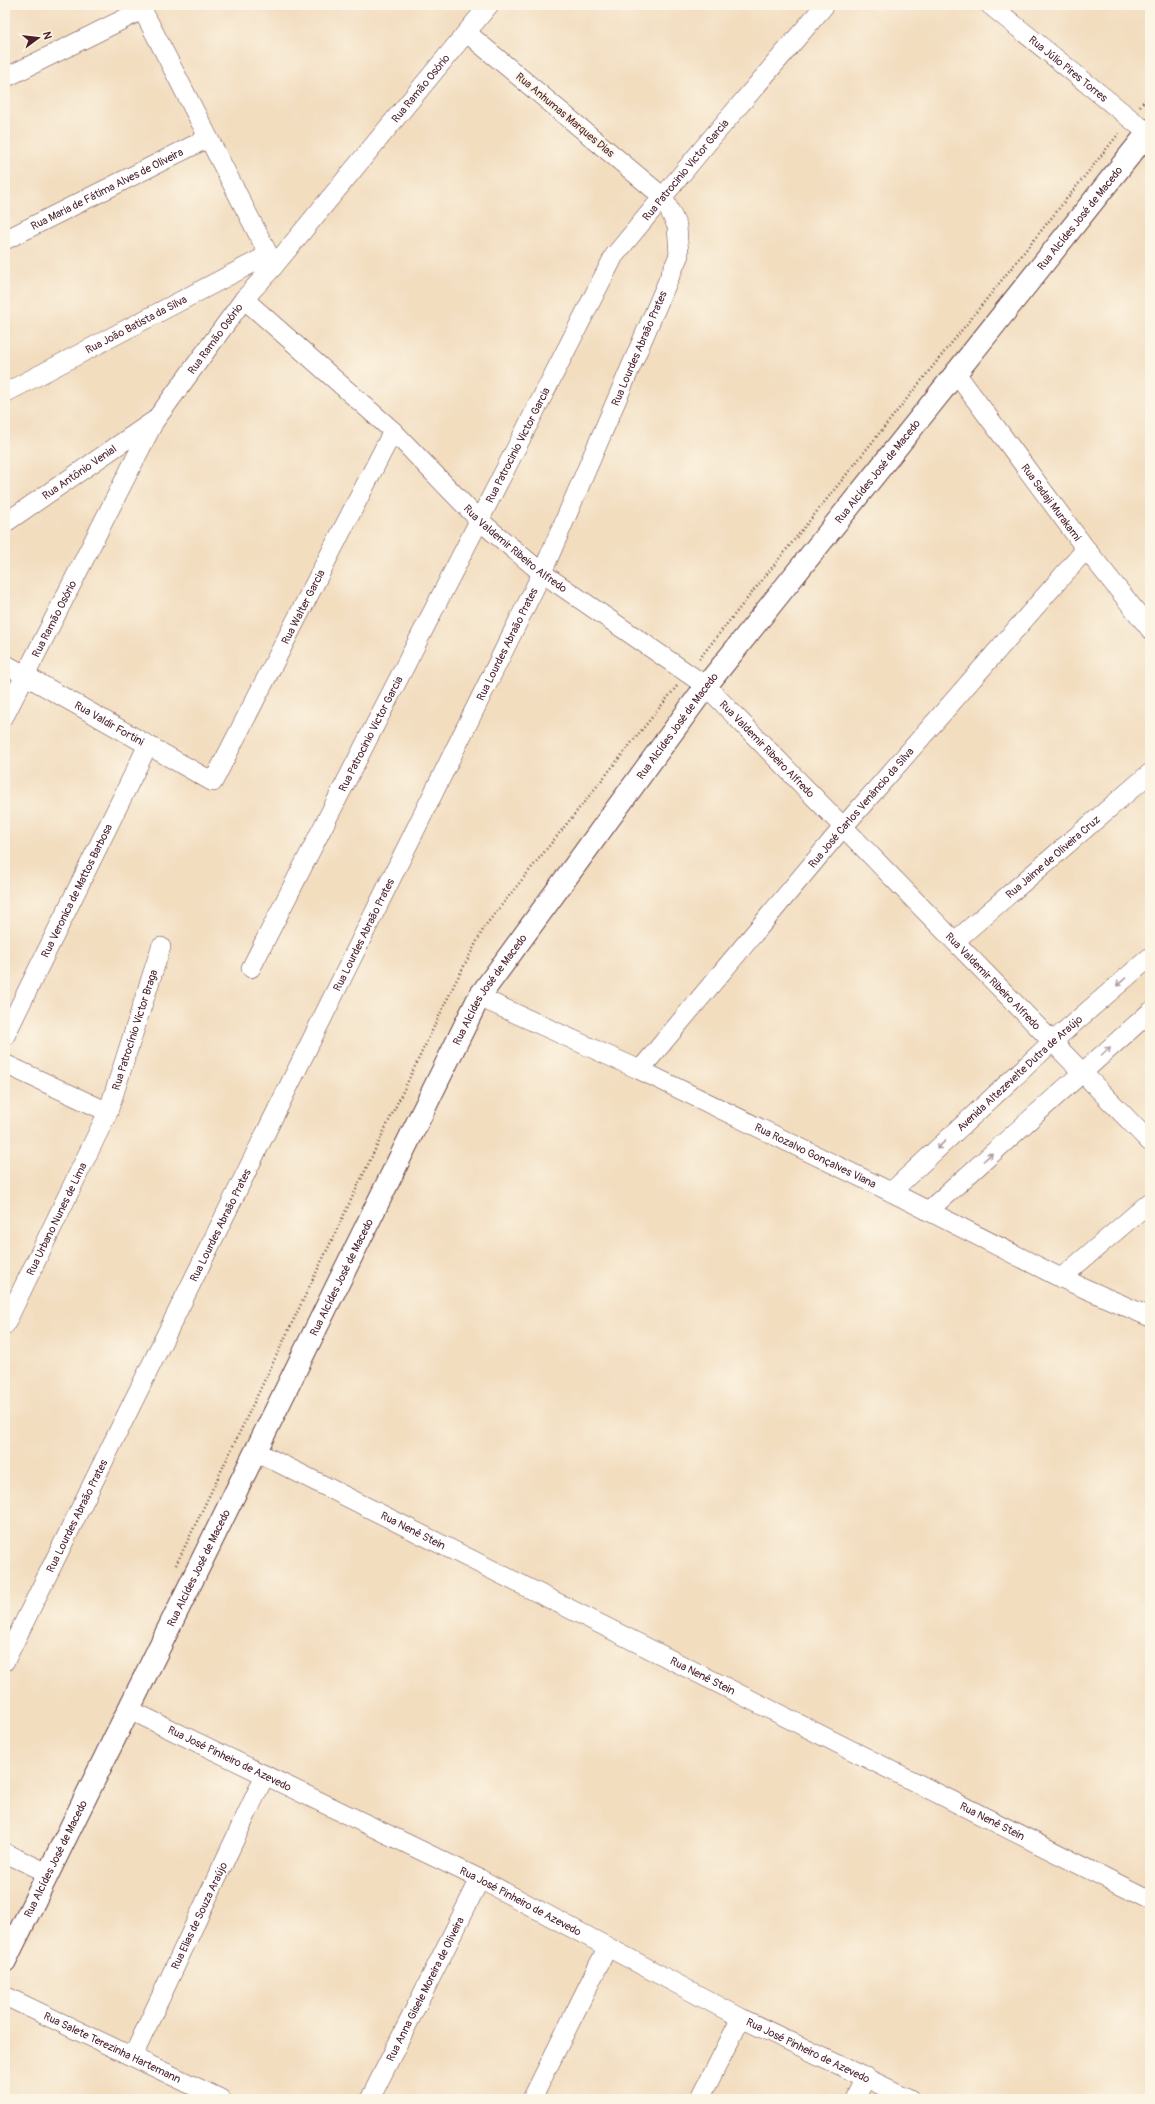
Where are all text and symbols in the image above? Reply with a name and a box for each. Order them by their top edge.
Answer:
north arrow [18,18,58,58]
text: N [40,30,55,41]
street label: Rua Júlio Pires Torres [1027,33,1110,104]
street label: Rua Ramão Osório [389,51,452,125]
street label: Rua Anhumas Marques Dias [513,70,617,160]
street label: Rua Patrocinio Victor Garcia [639,117,731,223]
street label: Rua Maria de Fátima Alves de Oliveira [29,145,185,232]
street label: Rua Alcídes José de Macedo [1034,164,1125,273]
street label: Rua Lourdes Abraão Prates [608,289,669,408]
street label: Rua João Batista da Silva [83,292,189,356]
street label: Rua Ramão Osório [185,301,245,377]
street label: Rua Patrocinio Victor Garcia [483,385,552,505]
street label: Rua Alcídes José de Macedo [832,417,923,526]
street label: Rua Antônio Venial [39,442,119,502]
street label: Rua Sadaji Murakami [1019,461,1084,543]
street label: Rua Valdemir Ribeiro Alfredo [461,502,570,595]
street label: Rua Walter Garcia [278,567,327,646]
street label: Rua Ramão Osório [29,578,79,659]
street label: Rua Lourdes Abraão Prates [474,586,540,703]
street label: Rua Alcídes José de Macedo [634,670,721,782]
street label: Rua Patrocinio Victor Garcia [336,674,405,794]
street label: Rua Valdir Fortini [72,698,146,748]
street label: Rua Valdemir Ribeiro Alfredo [717,698,817,800]
street label: Rua José Carlos Venâncio da Silva [805,745,916,870]
street label: Rua Jaime de Oliveira Cruz [1003,812,1103,901]
street label: Rua Veronica de Mattos Barbosa [38,822,115,960]
street label: Rua Lourdes Abraão Prates [330,876,397,993]
street label: Rua Valdemir Ribeiro Alfredo [943,930,1043,1032]
street label: Rua Alcídes José de Macedo [450,931,529,1047]
street label: Rua Patrocínio Victor Braga [109,968,160,1092]
one-way arrow [1115,978,1126,987]
street label: Avenida Altezevelte Dutra de Araújo [954,1012,1085,1134]
one-way arrow [1101,1047,1111,1056]
street label: Rua Rozalvo Gonçalves Viana [753,1120,879,1190]
one-way arrow [936,1140,946,1150]
one-way arrow [983,1152,993,1162]
street label: Rua Urbano Nunes de Lima [24,1160,89,1277]
street label: Rua Lourdes Abraão Prates [187,1167,253,1284]
street label: Rua Alcídes José de Macedo [307,1216,376,1338]
street label: Rua Lourdes Abraão Prates [43,1457,110,1574]
street label: Rua Alcídes José de Macedo [164,1507,233,1629]
street label: Rua Nenê Stein [379,1509,448,1552]
street label: Rua Nenê Stein [668,1654,737,1697]
street label: Rua José Pinheiro de Azevedo [166,1723,294,1794]
street label: Rua Alcídes José de Macedo [21,1798,90,1919]
street label: Rua Nenê Stein [958,1799,1027,1843]
street label: Rua Elias de Souza Araújo [168,1860,230,1971]
street label: Rua José Pinheiro de Azevedo [458,1864,584,1938]
street label: Rua Anna Gisele Moreira de Oliveira [383,1915,467,2063]
street label: Rua Salete Terezinha Hartemann [42,2009,183,2086]
street label: Rua José Pinheiro de Azevedo [744,2015,872,2085]

